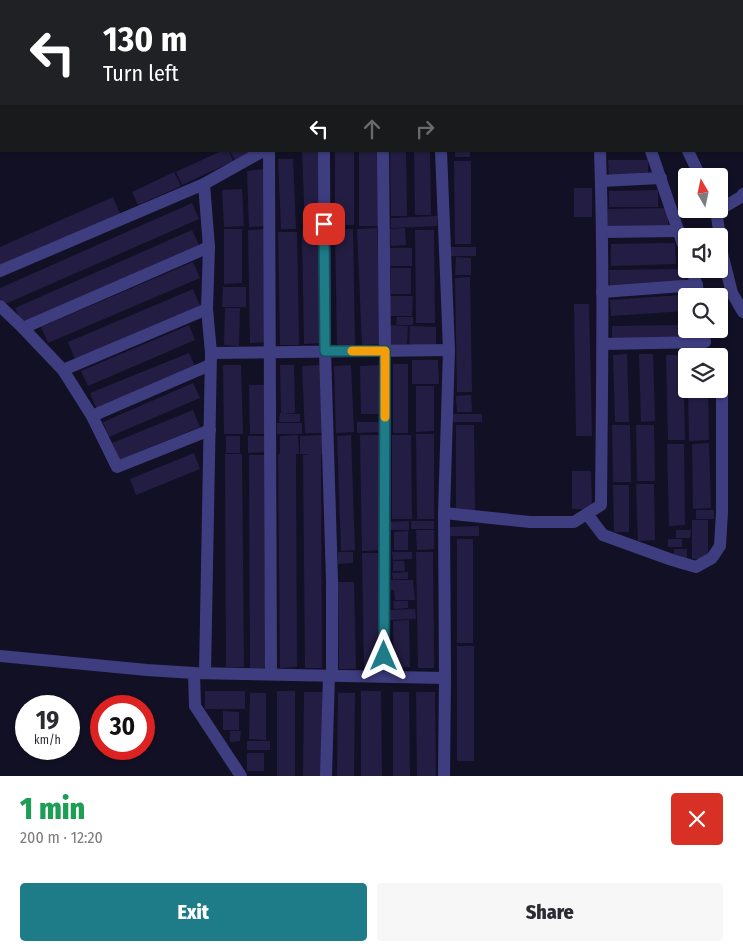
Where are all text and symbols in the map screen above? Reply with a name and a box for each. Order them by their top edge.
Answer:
text: 130 m [103,18,187,60]
icon: left [20,20,85,85]
text: Turn left [103,60,179,87]
icon: left [305,115,333,143]
icon: ahead [358,115,386,143]
icon: right [411,115,439,143]
north arrow [678,168,728,218]
map controls [678,168,728,398]
pin [303,203,345,245]
icon: arrive [310,210,338,238]
button: sound [678,228,728,278]
button: search [678,288,728,338]
button: layers [678,348,728,398]
position arrow [357,629,409,681]
speed limit sign: 30 [90,695,155,760]
text: 19 [36,706,59,736]
text: km/h [34,733,61,747]
text: 1 min [20,791,85,827]
button: close [671,793,723,845]
text: 200 m · 12:20 [20,828,103,847]
button: Exit [20,883,367,941]
button: Share [377,883,723,941]

